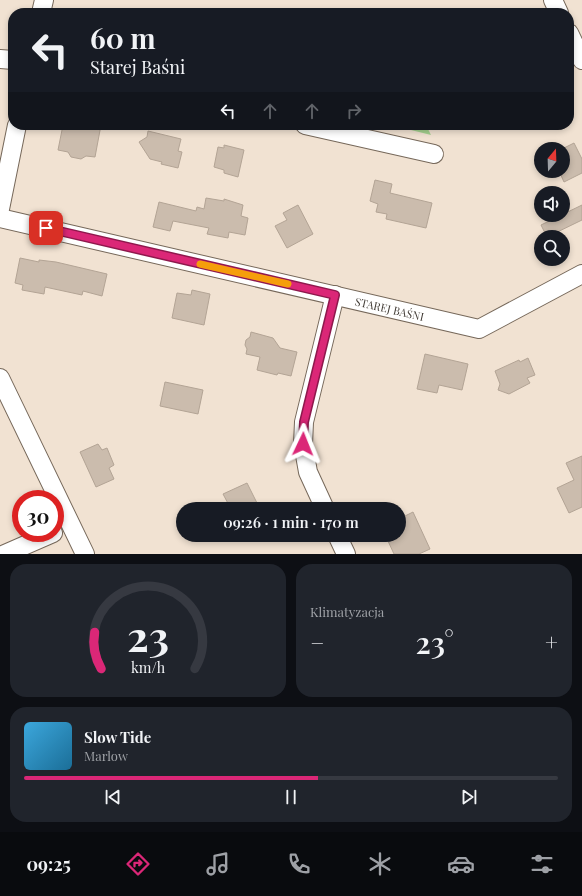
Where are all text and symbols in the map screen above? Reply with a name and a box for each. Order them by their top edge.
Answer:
text: 60 m [90,19,156,56]
icon: left [24,24,76,76]
text: Starej Baśni [90,55,185,79]
icon: left [217,100,239,122]
icon: ahead [259,100,281,122]
icon: ahead [301,100,323,122]
icon: right [343,100,365,122]
north arrow [534,142,570,178]
map controls [534,142,570,266]
button: sound [534,186,570,222]
pin [29,211,63,245]
icon: arrive [35,217,57,239]
button: search [534,230,570,266]
street label: STAREJ BAŚNI [354,293,426,324]
position arrow [282,423,324,465]
speed limit sign: 30 [12,490,64,542]
text: 09:26 · 1 min · 170 m [223,512,359,532]
text: Klimatyzacja [310,603,384,620]
text: 23 [127,606,169,661]
text: 23° [416,622,454,662]
text: − [310,627,324,657]
text: + [545,627,558,657]
text: km/h [131,657,166,676]
text: Slow Tide [84,727,151,747]
text: Marlow [84,747,128,764]
icon: previous [102,786,124,808]
icon: pause [280,786,302,808]
icon: next [458,786,480,808]
icon: directions [124,850,152,878]
icon: music [204,850,232,878]
icon: phone [285,850,313,878]
icon: climate [366,850,394,878]
icon: car [447,850,475,878]
icon: filters [528,850,556,878]
text: 09:25 [26,852,71,876]

